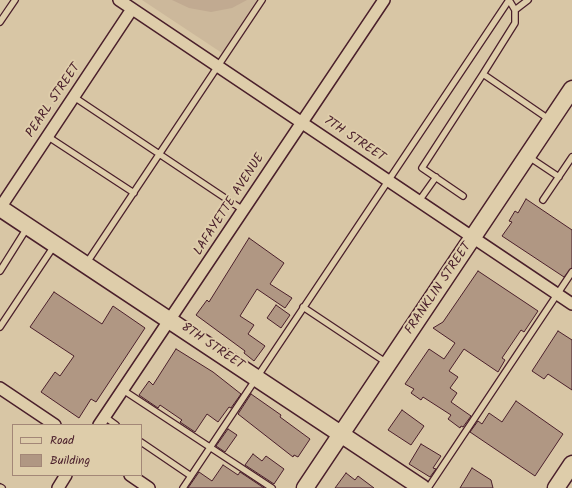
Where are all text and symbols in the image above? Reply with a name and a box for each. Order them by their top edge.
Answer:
street label: PEARL STREET [23,61,85,141]
street label: 7TH STREET [320,114,388,166]
street label: LAFAYETTE AVENUE [191,151,269,259]
street label: FRANKLIN STREET [402,240,476,338]
street label: 8TH STREET [178,320,246,374]
legend [12,424,142,476]
text: Road [50,431,74,450]
text: Building [50,451,90,470]

